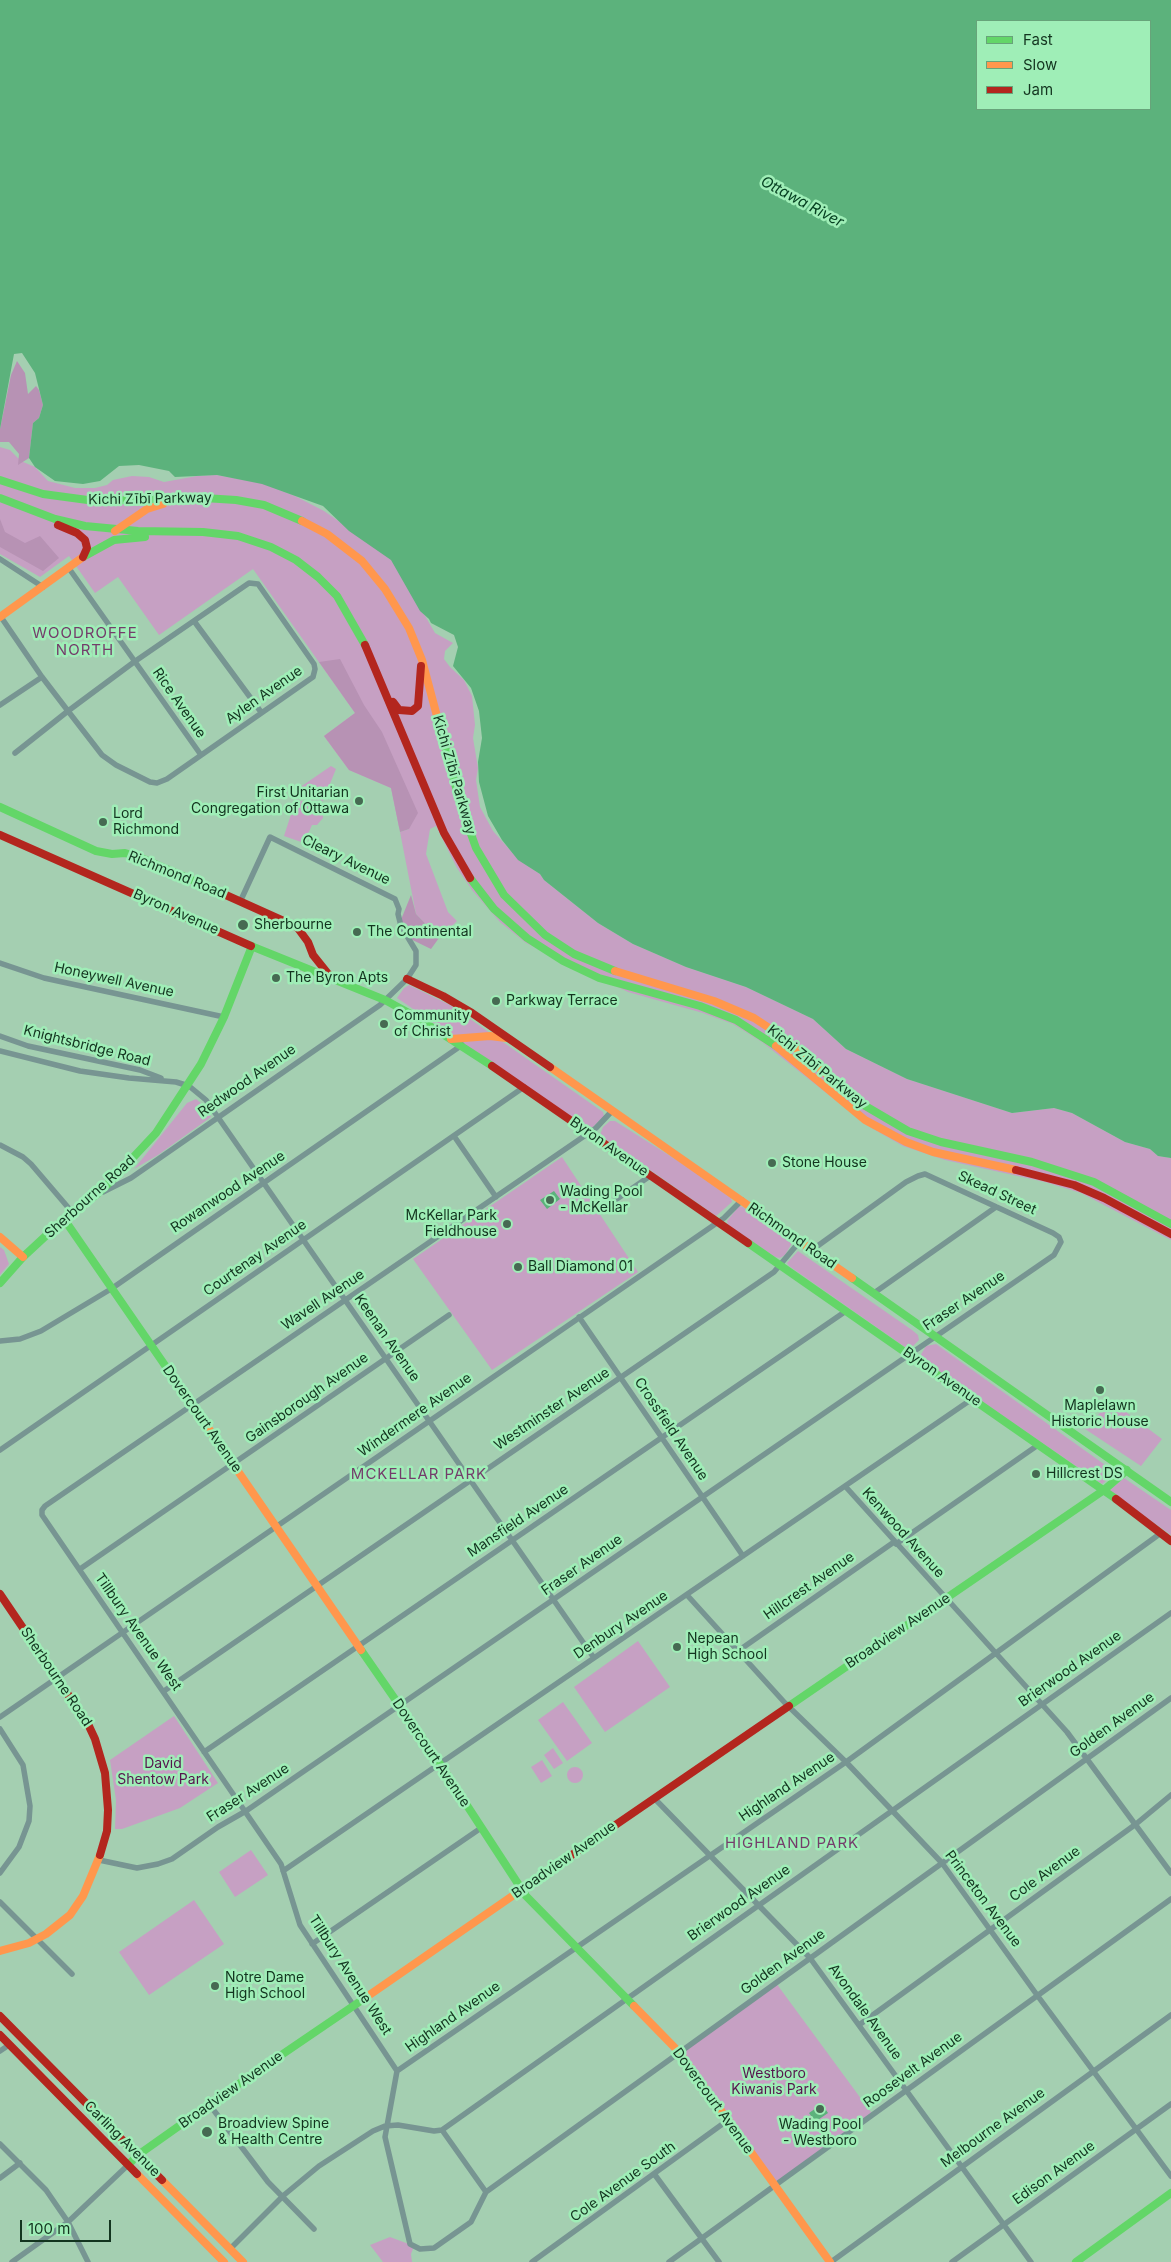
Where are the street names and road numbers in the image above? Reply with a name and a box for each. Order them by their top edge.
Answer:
street label: Kichi Zībī Parkway [88,490,212,508]
street label: Aylen Avenue [222,662,306,728]
street label: Rice Avenue [149,665,209,741]
street label: Kichi Zībī Parkway [429,713,479,837]
street label: Cleary Avenue [299,831,393,889]
street label: Richmond Road [126,848,228,902]
street label: Byron Avenue [131,886,221,938]
street label: Honeywell Avenue [53,959,175,1001]
street label: Knightsbridge Road [22,1022,152,1070]
street label: Kichi Zībī Parkway [764,1022,870,1112]
street label: Redwood Avenue [195,1041,299,1121]
street label: Byron Avenue [567,1114,651,1180]
street label: Rowanwood Avenue [168,1148,288,1236]
street label: Sherbourne Road [41,1152,139,1242]
street label: Skead Street [955,1168,1039,1218]
street label: Richmond Road [745,1199,839,1273]
street label: Courtenay Avenue [200,1216,310,1300]
street label: Wavell Avenue [278,1266,368,1334]
street label: Fraser Avenue [920,1267,1008,1335]
street label: Keenan Avenue [351,1291,423,1385]
street label: Byron Avenue [900,1344,984,1410]
street label: Gainsborough Avenue [242,1349,372,1447]
street label: Dovercourt Avenue [159,1362,245,1476]
street label: Westminster Avenue [491,1364,613,1454]
street label: Windermere Avenue [355,1370,475,1460]
street label: Crossfield Avenue [630,1374,712,1484]
street label: Mansfield Avenue [464,1481,572,1561]
street label: Kenwood Avenue [858,1485,948,1581]
street label: Fraser Avenue [538,1531,626,1599]
street label: Hillcrest Avenue [760,1548,858,1624]
street label: Tillbury Avenue West [91,1570,185,1694]
street label: Denbury Avenue [571,1587,671,1663]
street label: Broadview Avenue [842,1590,954,1672]
street label: Sherbourne Road [17,1624,95,1730]
street label: Brierwood Avenue [1016,1627,1124,1711]
street label: Golden Avenue [1066,1689,1158,1761]
street label: Dovercourt Avenue [389,1696,473,1810]
street label: Highland Avenue [736,1749,838,1825]
street label: Fraser Avenue [204,1760,292,1826]
street label: Broadview Avenue [509,1818,619,1902]
street label: Cole Avenue [1006,1843,1084,1905]
street label: Princeton Avenue [941,1847,1025,1951]
street label: Brierwood Avenue [685,1861,793,1945]
street label: Tillbury Avenue West [305,1912,395,2038]
street label: Golden Avenue [737,1926,829,1998]
street label: Avondale Avenue [825,1961,905,2063]
street label: Highland Avenue [402,1978,504,2056]
street label: Roosevelt Avenue [860,2029,966,2111]
street label: Dovercourt Avenue [669,2045,757,2157]
street label: Broadview Avenue [176,2048,286,2132]
street label: Melbourne Avenue [938,2085,1048,2171]
street label: Carling Avenue [81,2098,163,2180]
street label: Cole Avenue South [567,2138,679,2226]
street label: Edison Avenue [1010,2138,1098,2208]

